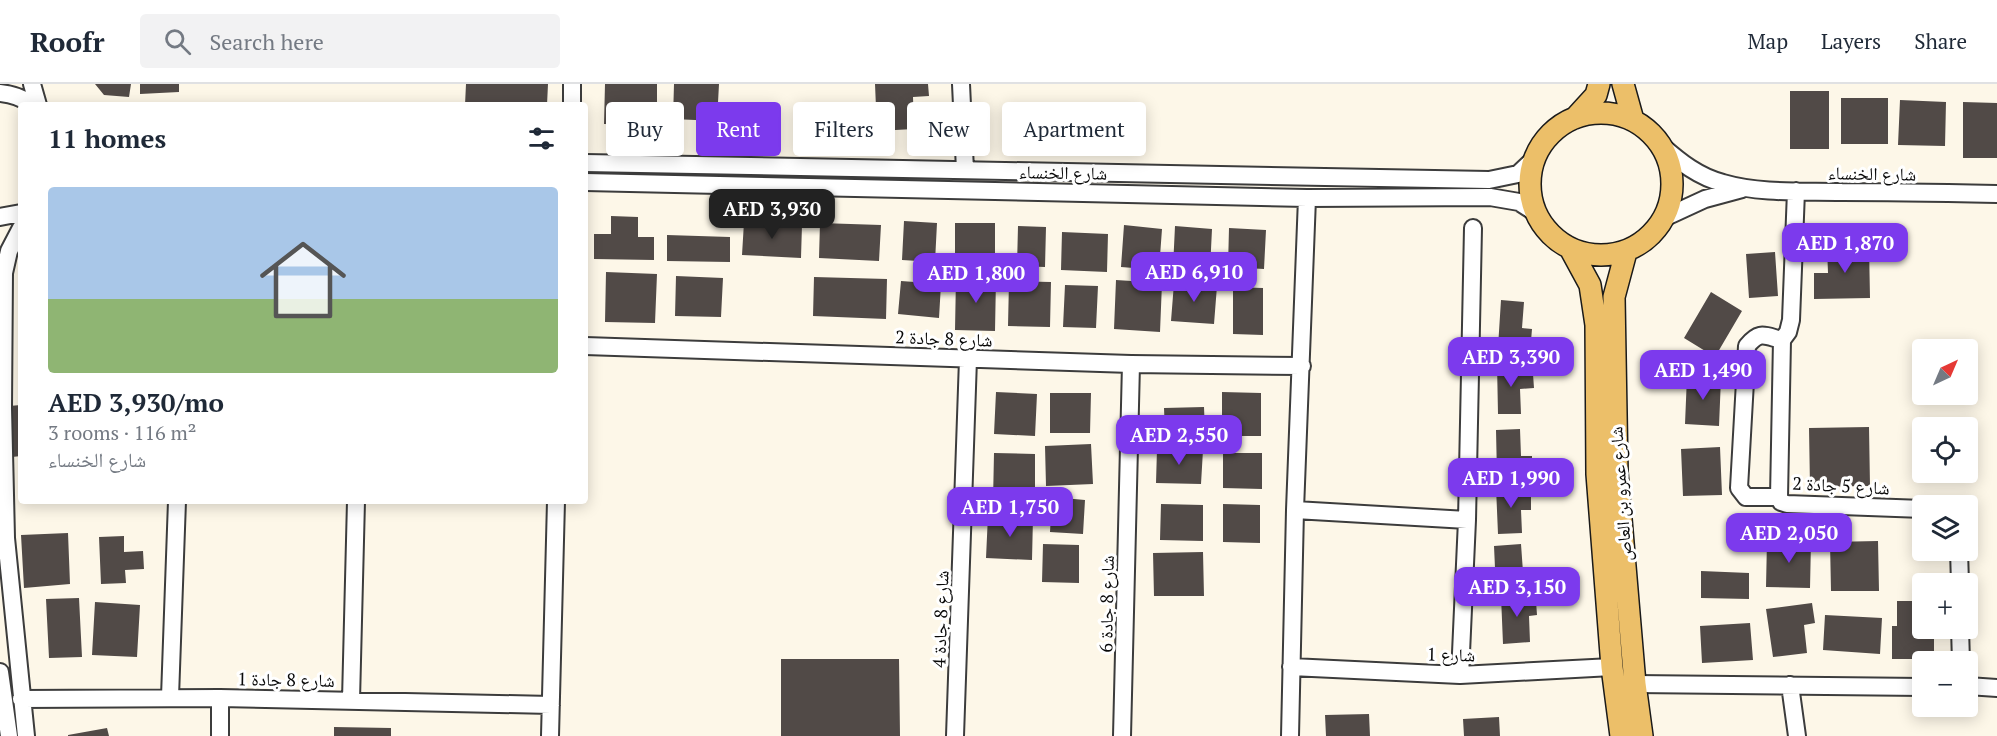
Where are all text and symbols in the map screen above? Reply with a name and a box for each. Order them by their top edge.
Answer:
search box [140,14,560,68]
text: Roofr [30,23,104,60]
icon: search [161,25,194,58]
text: Search here [209,27,324,56]
text: Map [1747,27,1788,55]
text: Layers [1821,27,1881,55]
text: Share [1914,27,1967,55]
chip: Buy [606,102,684,156]
chip: Rent [696,102,781,156]
chip: Filters [793,102,895,156]
chip: New [907,102,990,156]
chip: Apartment [1002,102,1146,156]
text: 11 homes [48,121,166,155]
icon: filters [525,122,558,155]
street label: شارع الخنساء [1019,159,1107,185]
street label: شارع الخنساء [1828,160,1916,186]
pin: AED 3,930 [703,189,841,240]
text: AED 3,930 [723,195,821,222]
pin: AED 1,870 [1776,223,1914,274]
icon: home [249,226,357,334]
text: AED 1,870 [1796,229,1894,256]
pin: AED 6,910 [1125,252,1263,303]
pin: AED 1,800 [907,253,1045,304]
text: AED 6,910 [1145,258,1243,285]
text: AED 1,800 [927,259,1025,286]
street label: شارع 8 جادة 2 [895,324,993,352]
pin: AED 3,390 [1442,337,1580,388]
north arrow [1912,339,1978,405]
map controls [1912,339,1978,717]
text: AED 3,390 [1462,343,1560,370]
pin: AED 1,490 [1634,350,1772,401]
text: AED 1,490 [1654,356,1752,383]
text: AED 3,930/mo [48,385,224,419]
pin: AED 2,550 [1110,415,1248,466]
button: locate [1912,417,1978,483]
text: 3 rooms · 116 m² [48,419,196,446]
text: AED 2,550 [1130,421,1228,448]
street label: شارع عمرو بن العاص [1603,426,1637,562]
text: شارع الخنساء [48,446,146,473]
pin: AED 1,990 [1442,458,1580,509]
text: AED 1,990 [1462,464,1560,491]
street label: شارع 5 جادة 2 [1792,470,1890,500]
pin: AED 1,750 [941,487,1079,538]
text: AED 1,750 [961,493,1059,520]
button: layers [1912,495,1978,561]
pin: AED 2,050 [1720,513,1858,564]
text: AED 2,050 [1740,519,1838,546]
street label: شارع 8 جادة 6 [1093,555,1119,653]
pin: AED 3,150 [1448,567,1586,618]
street label: شارع 8 جادة 4 [926,570,954,668]
text: AED 3,150 [1468,573,1566,600]
button: + [1912,573,1978,639]
street label: شارع 1 [1427,642,1475,666]
button: − [1912,651,1978,717]
street label: شارع 8 جادة 1 [237,666,335,692]

